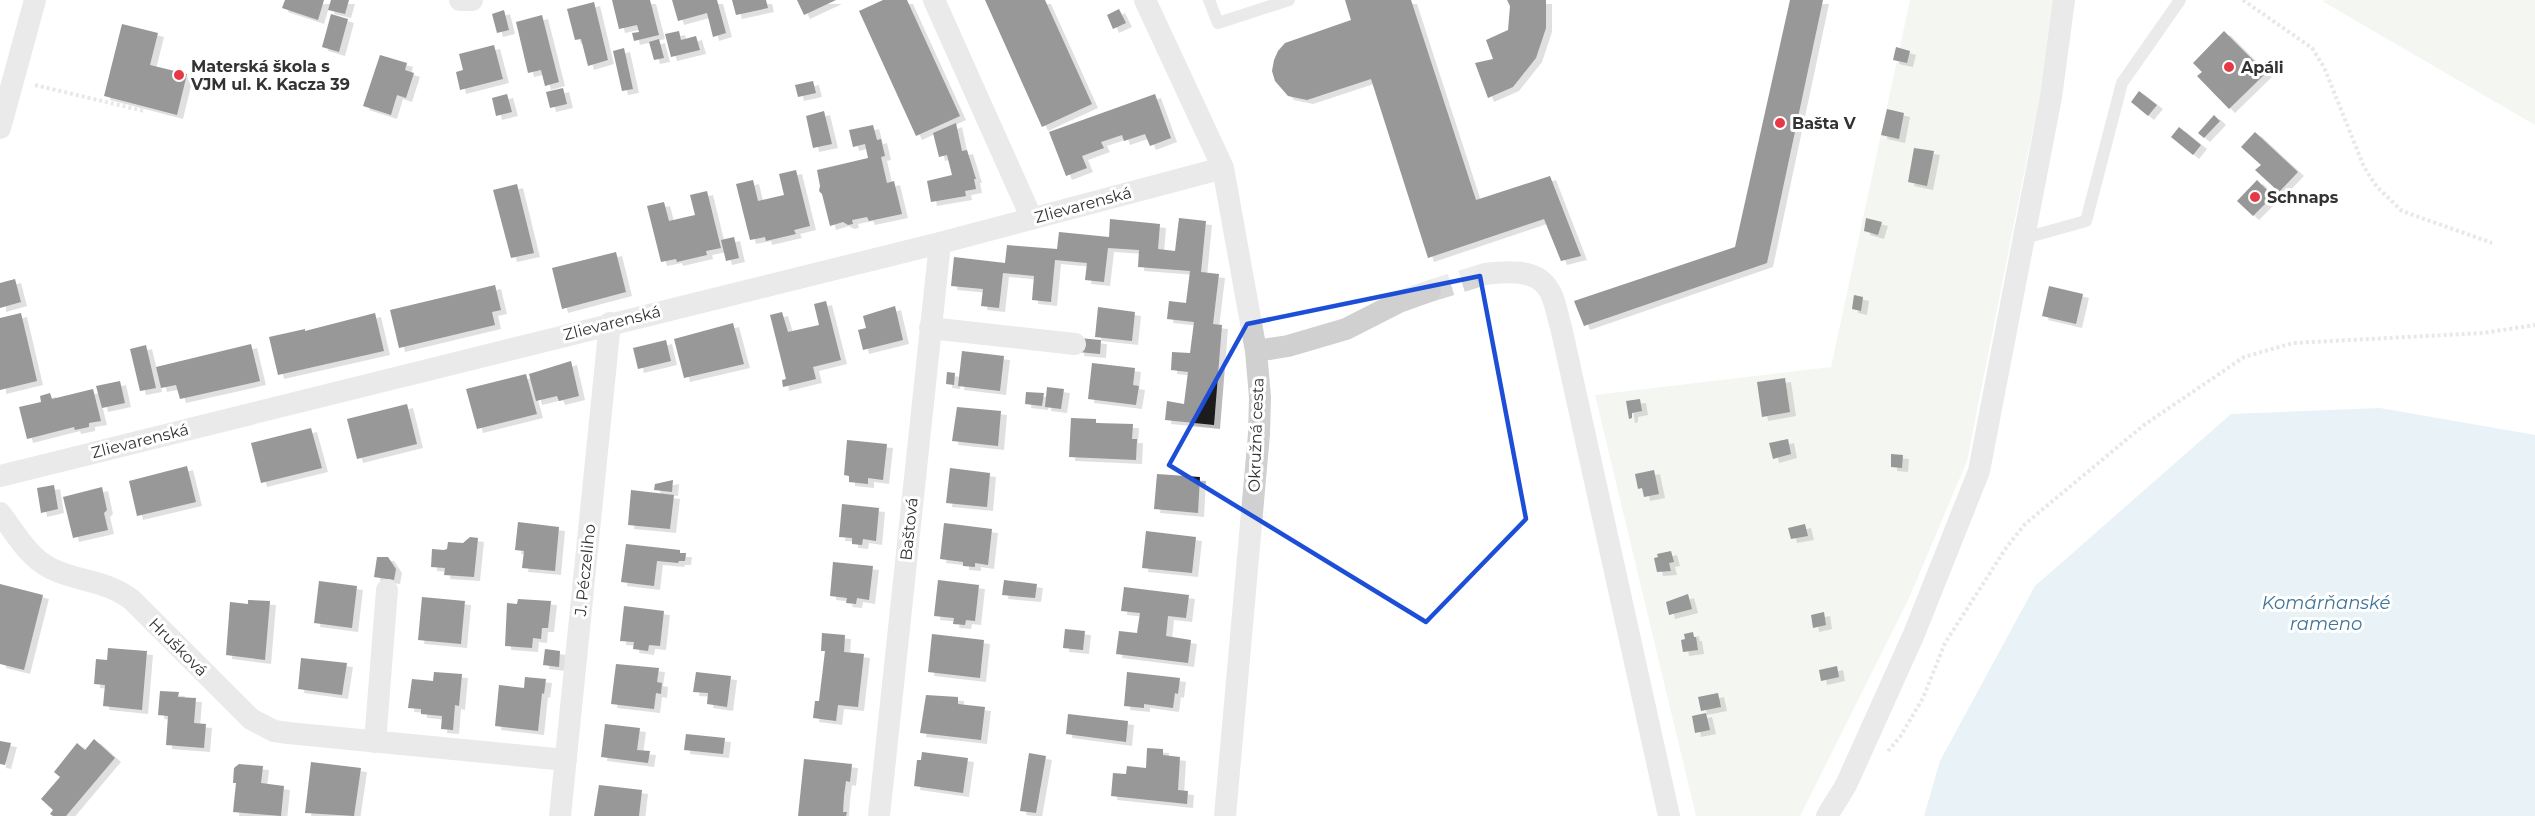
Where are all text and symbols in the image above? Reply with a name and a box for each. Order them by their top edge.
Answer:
place label: Materská škola s VJM ul. K. Kacza 39 [190,57,350,94]
place label: Apáli [2240,58,2284,77]
marker: Apáli [2222,60,2236,74]
marker: Materská škola s VJM ul. K. Kacza 39 [172,68,186,82]
place label: Bašta V [1792,114,1857,133]
marker: Bašta V [1773,116,1787,130]
street label: Zlievarenská [1032,183,1134,227]
place label: Schnaps [2267,188,2339,207]
marker: Schnaps [2248,190,2262,204]
street label: Zlievarenská [561,302,663,344]
street label: Okružná cesta [1245,377,1267,493]
street label: Zlievarenská [89,420,191,462]
street label: Baštová [896,497,922,561]
street label: J. Péczeliho [571,523,599,618]
water label: Komárňanské rameno [2262,592,2390,635]
street label: Hrušková [145,614,211,680]

